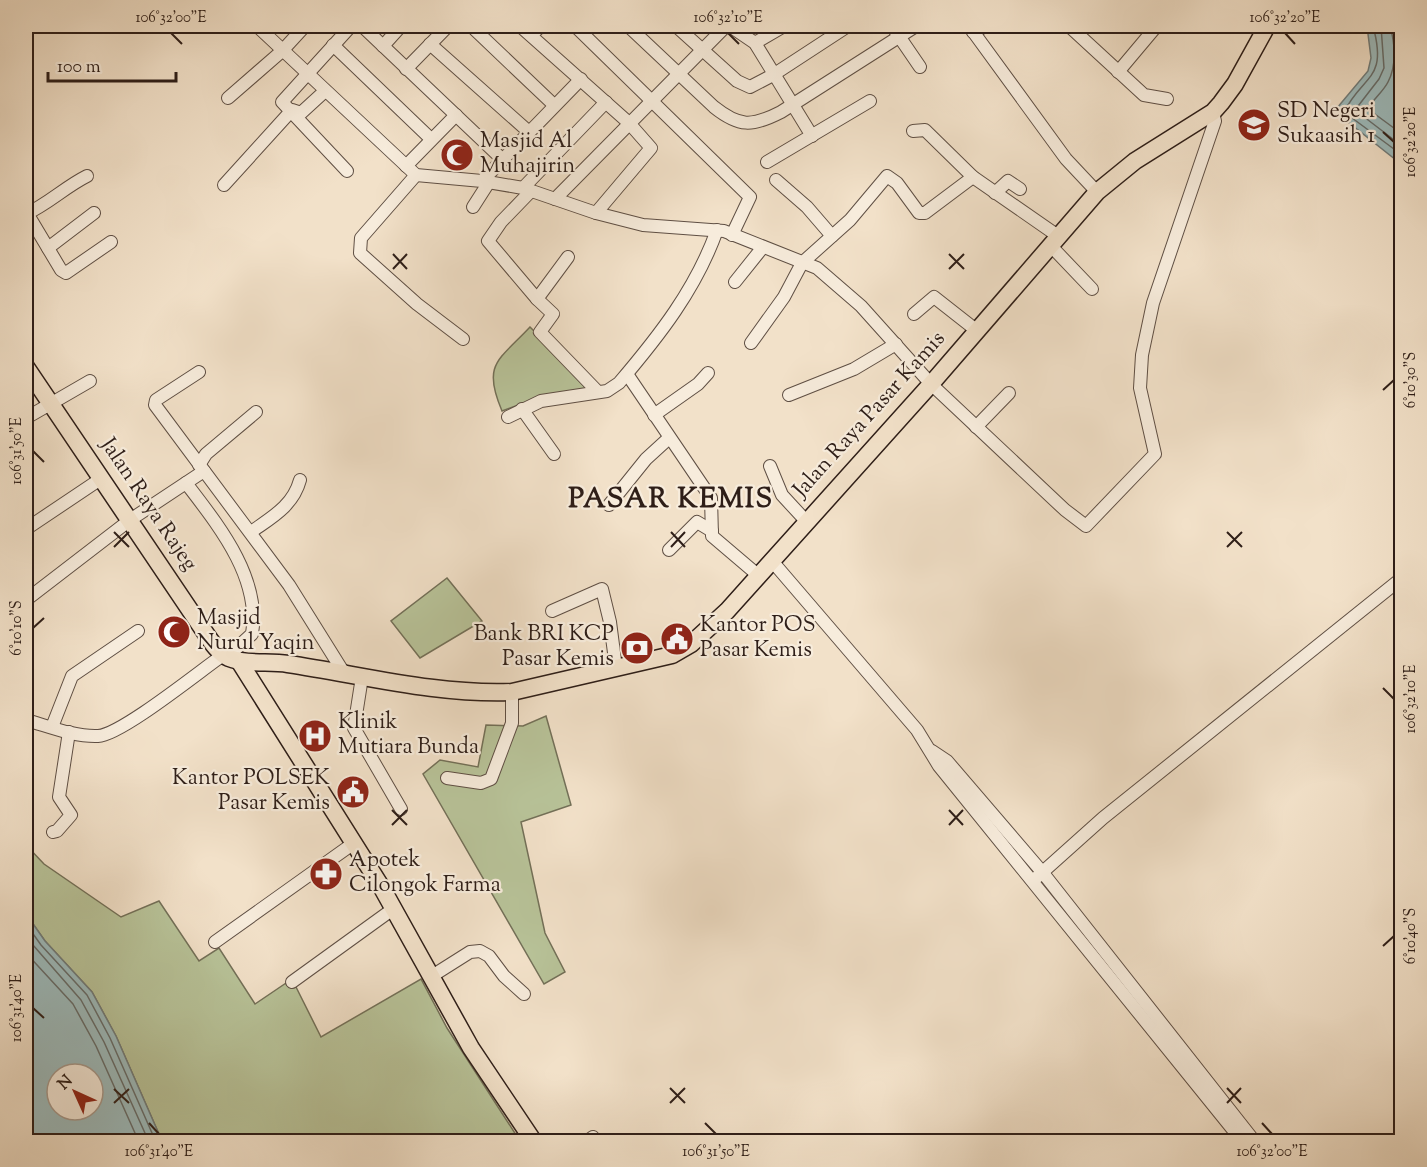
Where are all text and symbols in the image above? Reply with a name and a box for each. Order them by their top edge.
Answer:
text: 106°32'00"E [135,8,207,29]
text: 106°32'10"E [694,8,762,29]
text: 106°32'20"E [1250,8,1320,29]
scale bar [48,45,176,83]
text: 100 m [57,55,101,81]
place label: SD Negeri Sukaasih 1 [1277,96,1376,153]
school or university icon: SD Negeri Sukaasih 1 [1236,107,1272,143]
text: 106°32'20"E [1401,107,1422,177]
place label: Masjid Al Muhajirin [480,126,575,183]
mosque icon: Masjid Al Muhajirin [439,137,475,173]
street label: Jalan Raya Pasar Kamis [786,325,954,506]
text: 6°10'30"S [1401,352,1422,408]
text: 106°31'50"E [7,417,28,485]
street label: Jalan Raya Rajeg [91,431,205,578]
district label: PASAR KEMIS [568,480,774,520]
text: 6°10'10"S [7,600,28,656]
place label: Masjid Nurul Yaqin [197,603,314,660]
place label: Kantor POS Pasar Kemis [700,610,816,667]
mosque icon: Masjid Nurul Yaqin [156,614,192,650]
place label: Bank BRI KCP Pasar Kemis [474,619,614,676]
public building icon: Kantor POS Pasar Kemis [659,621,695,657]
bank icon: Bank BRI KCP Pasar Kemis [619,630,655,666]
text: 106°32'10"E [1401,665,1422,733]
place label: Klinik Mutiara Bunda [338,707,479,764]
hospital icon: Klinik Mutiara Bunda [297,718,333,754]
place label: Kantor POLSEK Pasar Kemis [172,763,330,820]
public building icon: Kantor POLSEK Pasar Kemis [335,774,371,810]
place label: Apotek Cilongok Farma [349,845,501,902]
pharmacy icon: Apotek Cilongok Farma [308,856,344,892]
text: 6°10'40"S [1401,908,1422,964]
text: 106°31'40"E [7,974,28,1042]
north arrow [45,1062,105,1122]
text: N [54,1070,79,1096]
text: 106°31'40"E [125,1142,193,1163]
text: 106°31'50"E [682,1142,750,1163]
text: 106°32'00"E [1236,1142,1308,1163]

